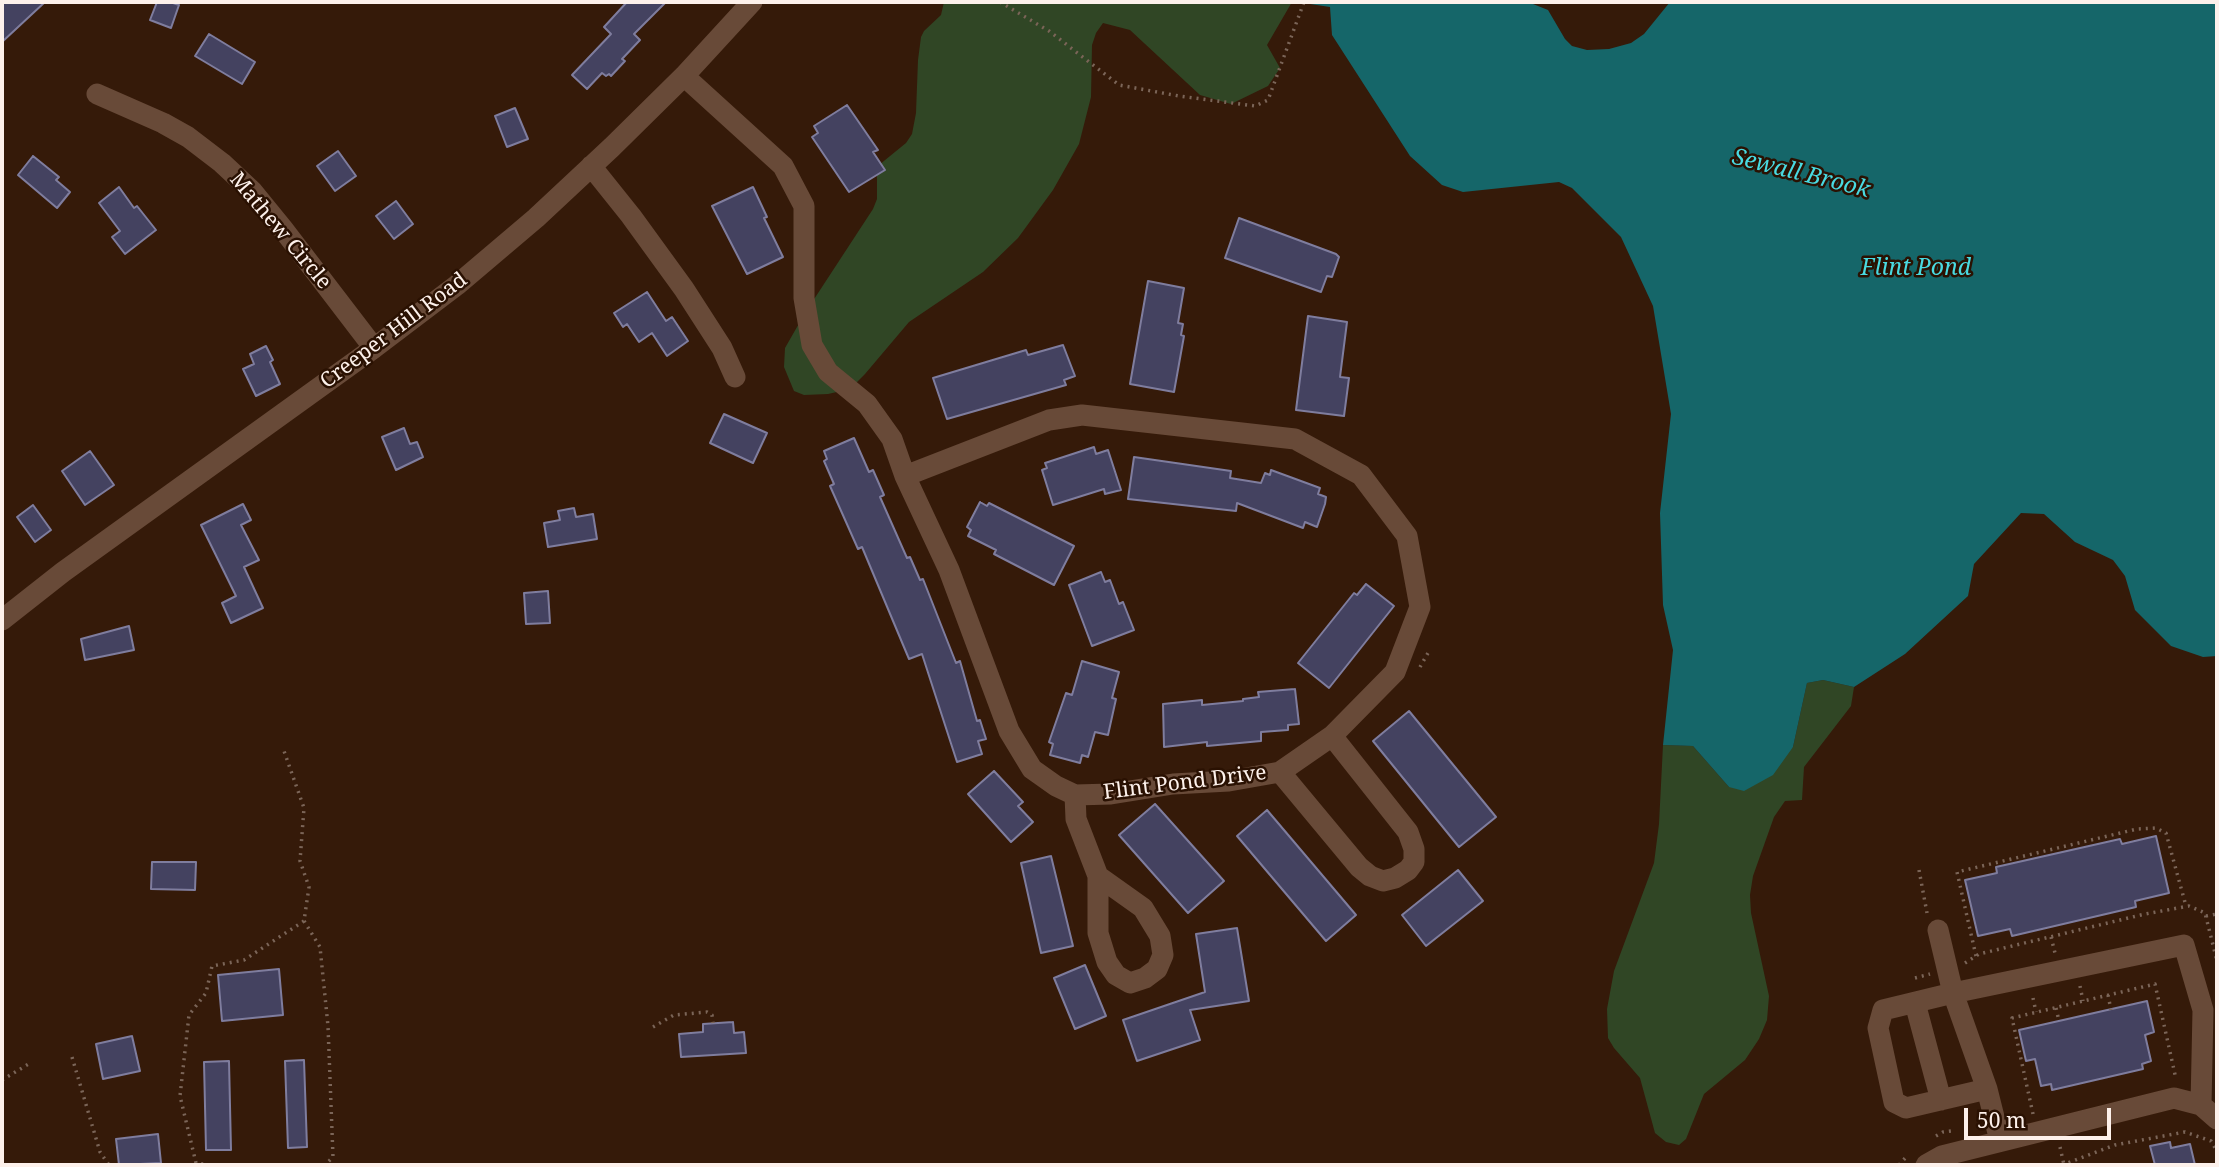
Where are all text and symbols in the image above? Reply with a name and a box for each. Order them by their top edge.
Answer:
water label: Sewall Brook [1729,144,1873,204]
street label: Mathew Circle [224,168,336,294]
water label: Flint Pond [1861,254,1971,282]
street label: Creeper Hill Road [316,268,472,394]
street label: Flint Pond Drive [1102,761,1268,805]
scale bar [1967,1094,2114,1138]
text: 50 m [1977,1106,2026,1134]

